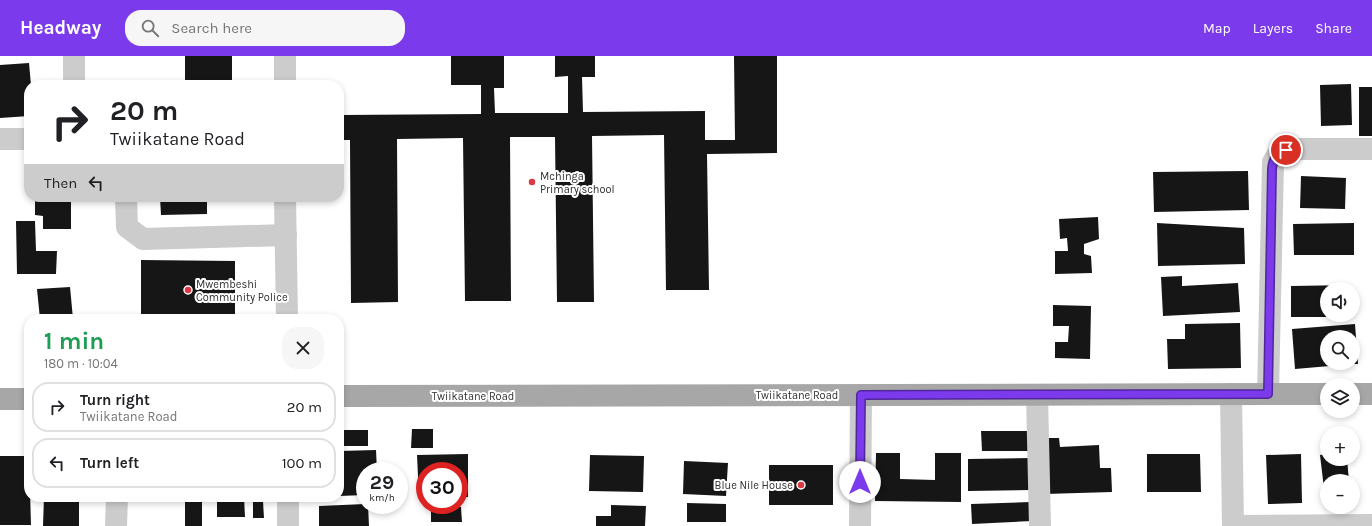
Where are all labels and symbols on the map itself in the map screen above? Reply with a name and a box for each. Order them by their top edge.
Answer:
pin [1269,133,1303,167]
place label: Mchinga Primary school [540,170,615,196]
marker: Mchinga Primary school [527,177,537,187]
place label: Mwembeshi Community Police [196,278,288,304]
marker: Mwembeshi Community Police [183,285,193,295]
street label: Twiikatane Road [756,389,838,402]
street label: Twiikatane Road [432,390,514,403]
position arrow [839,461,881,503]
speed limit sign: 30 [416,462,468,514]
place label: Blue Nile House [715,479,793,492]
marker: Blue Nile House [796,480,806,490]

